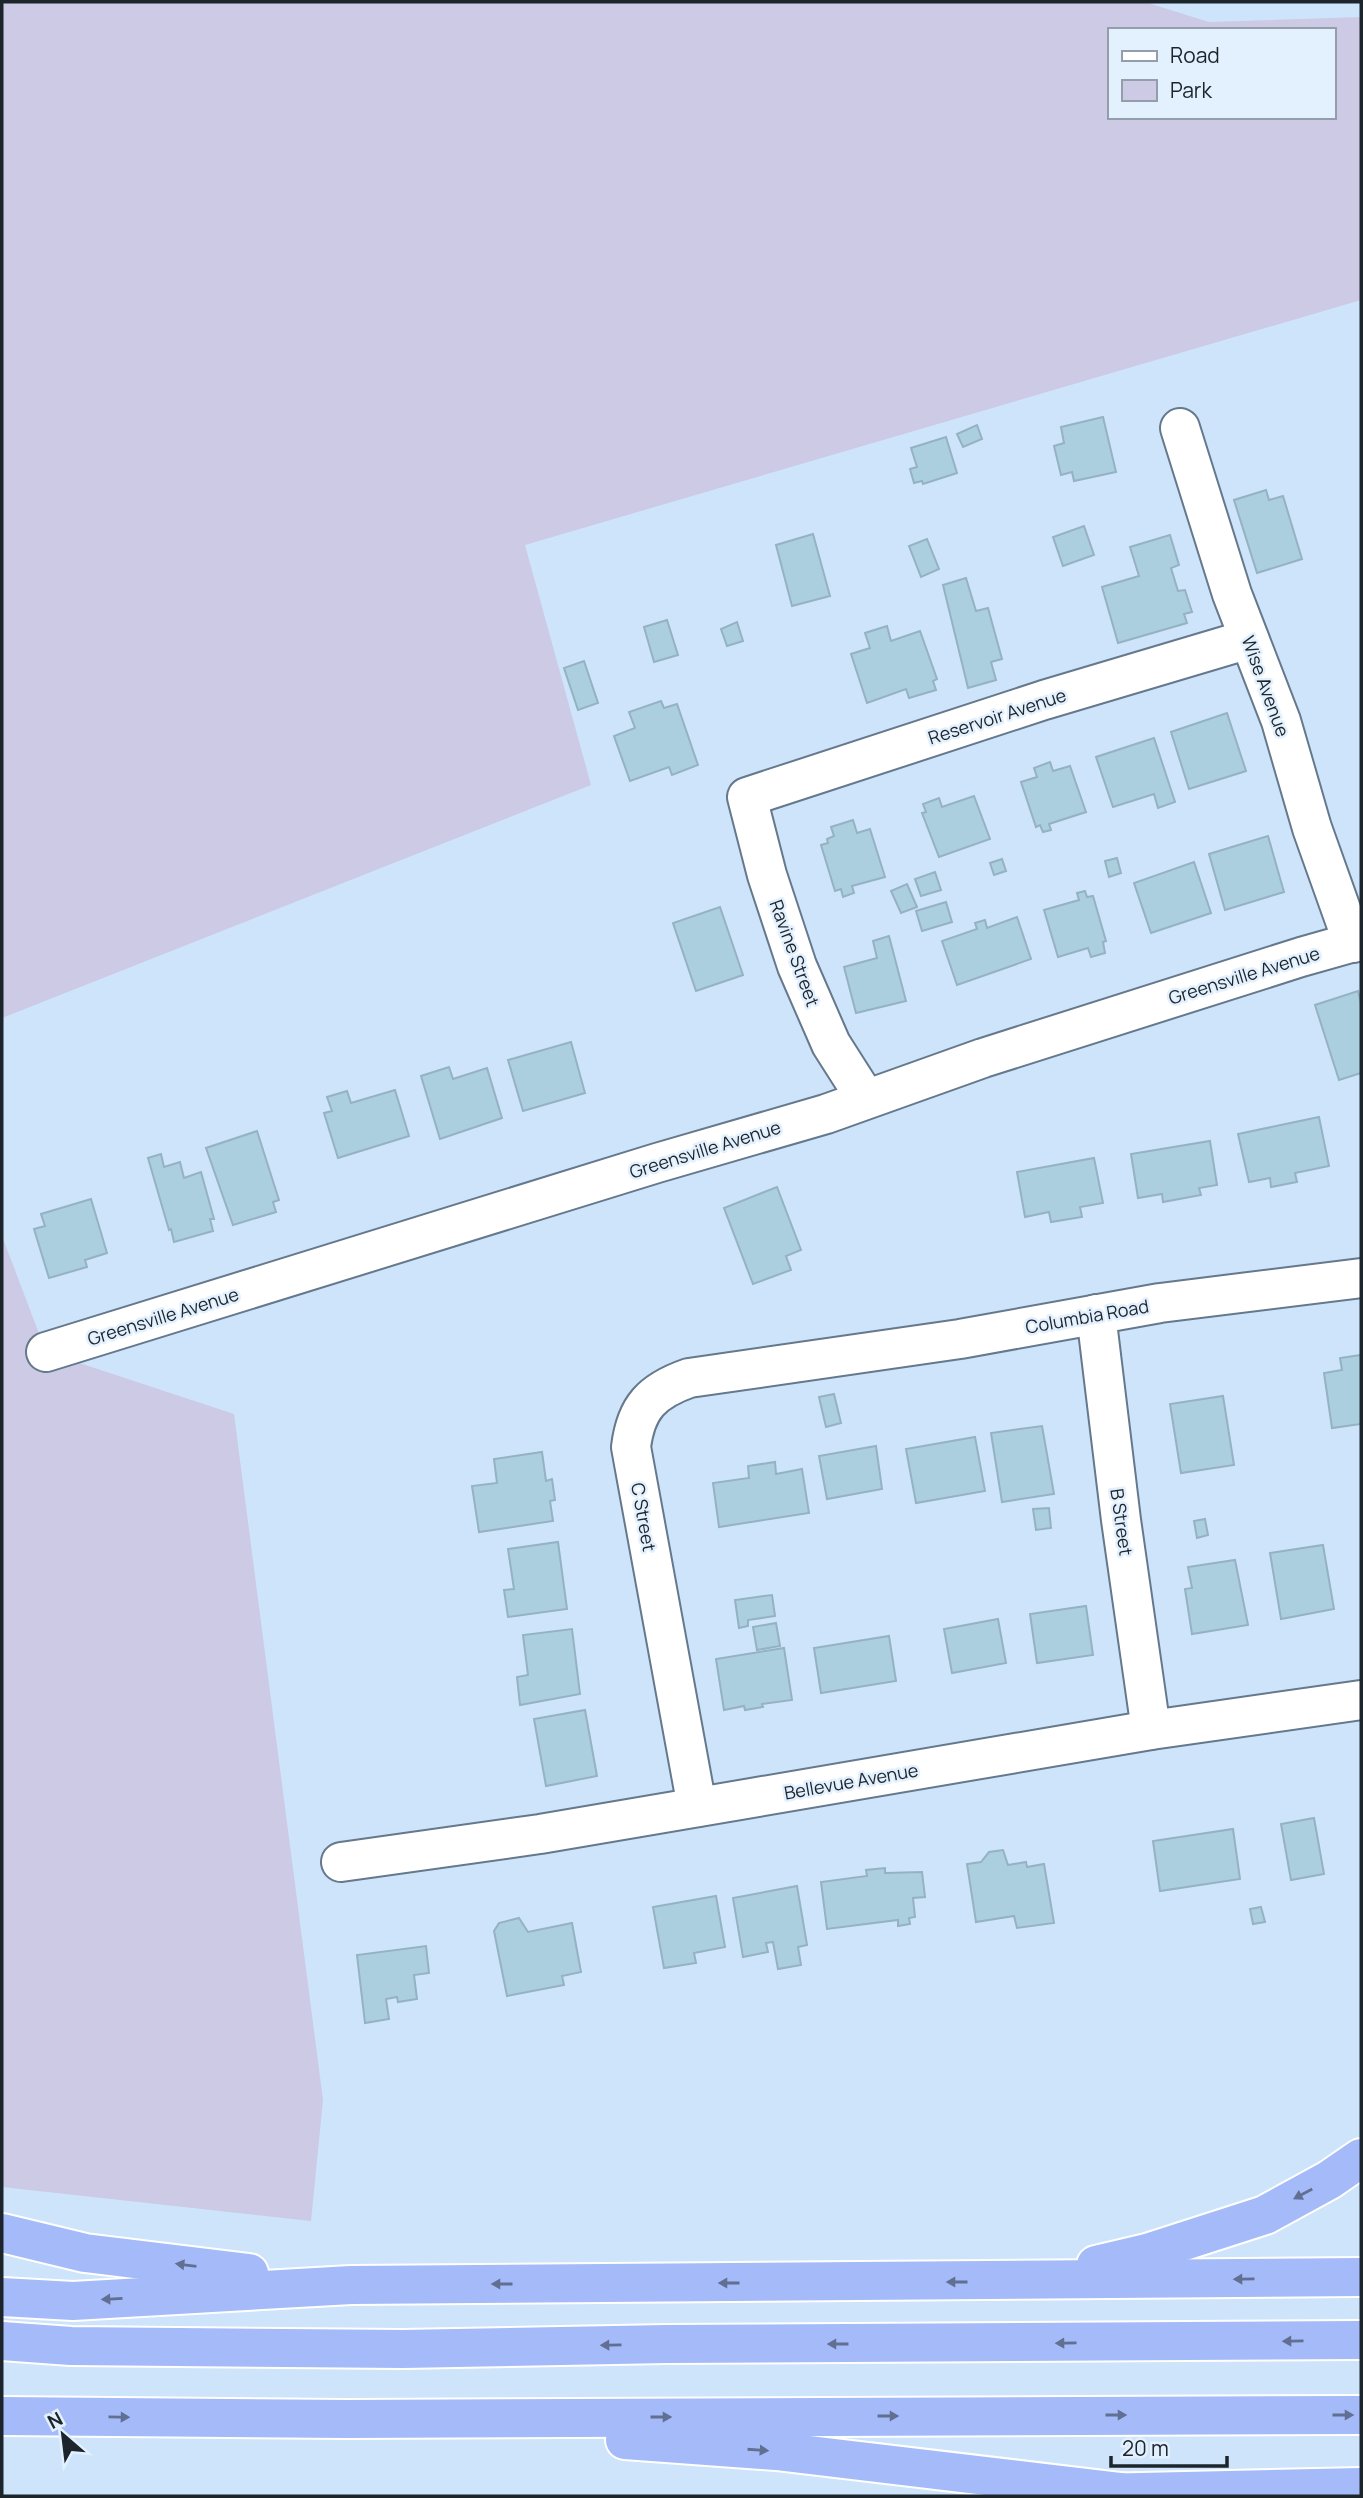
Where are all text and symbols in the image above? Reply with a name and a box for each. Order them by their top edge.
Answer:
legend [1108,28,1335,119]
text: Road [1170,41,1220,69]
text: Park [1170,76,1212,104]
street label: Wise Avenue [1237,632,1295,740]
street label: Reservoir Avenue [925,682,1069,750]
street label: Ravine Street [765,896,825,1010]
street label: Greensville Avenue [1165,941,1323,1009]
street label: Greensville Avenue [626,1115,784,1183]
street label: Greensville Avenue [84,1282,242,1350]
street label: Columbia Road [1023,1293,1151,1339]
street label: C Street [626,1481,662,1553]
street label: B Street [1105,1487,1139,1557]
street label: Bellevue Avenue [782,1757,920,1805]
one-way arrow [1294,2188,1313,2200]
one-way arrow [175,2260,197,2271]
one-way arrow [1233,2273,1255,2285]
one-way arrow [946,2276,968,2288]
one-way arrow [718,2277,740,2289]
one-way arrow [491,2278,513,2290]
one-way arrow [101,2293,123,2304]
one-way arrow [1282,2335,1304,2347]
one-way arrow [827,2338,849,2350]
one-way arrow [1054,2338,1076,2349]
one-way arrow [599,2340,621,2351]
north arrow [28,2400,98,2470]
text: N [43,2405,67,2435]
one-way arrow [1105,2409,1127,2421]
one-way arrow [1332,2409,1354,2421]
one-way arrow [877,2410,899,2422]
one-way arrow [108,2411,130,2423]
one-way arrow [650,2411,672,2423]
scale bar [1111,2424,1226,2468]
text: 20 m [1122,2434,1169,2462]
one-way arrow [747,2445,769,2456]

